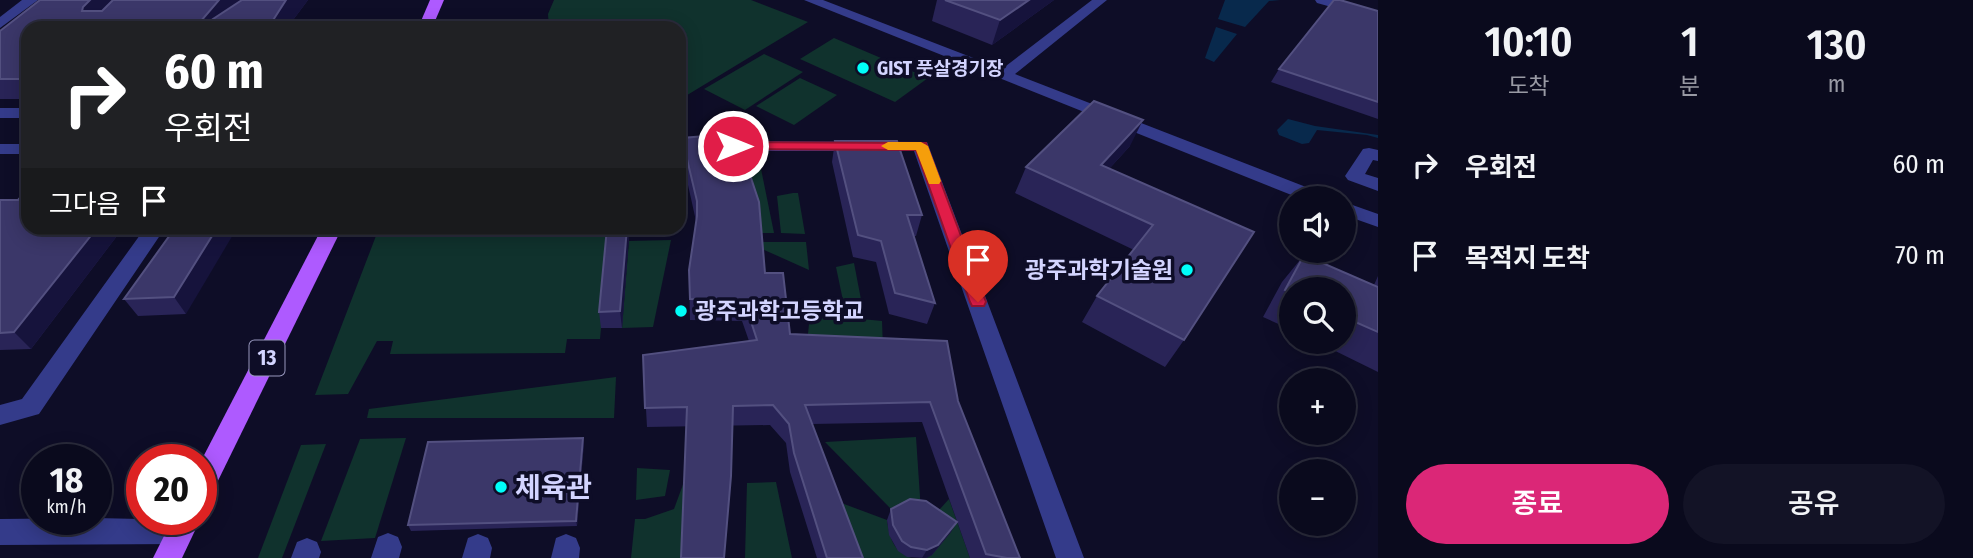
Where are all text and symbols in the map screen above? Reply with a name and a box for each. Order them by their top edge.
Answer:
text: 10:10 [1484,17,1573,67]
text: 1 [1681,17,1699,67]
text: 130 [1807,20,1867,70]
text: 60 m [164,42,264,101]
icon: right [49,49,140,140]
place label: GIST 풋살경기장 [877,57,1003,80]
marker: GIST 풋살경기장 [855,60,871,76]
text: m [1828,70,1846,98]
text: 도착 [1507,72,1550,100]
text: 분 [1679,72,1700,100]
text: 우회전 [164,109,252,147]
position arrow [696,109,770,183]
icon: right [1406,146,1444,184]
text: 60 m [1892,149,1945,180]
text: 우회전 [1465,152,1537,183]
icon: arrive [135,182,173,220]
map controls [1279,186,1356,536]
button: sound [1279,186,1356,263]
text: 그다음 [49,189,121,220]
pin [948,230,1008,302]
icon: arrive [1406,237,1444,275]
text: 70 m [1895,240,1945,271]
icon: arrive [959,241,997,279]
text: 목적지 도착 [1465,243,1590,274]
place label: 광주과학기술원 [1025,256,1173,284]
marker: 광주과학기술원 [1179,262,1195,278]
button: search [1279,277,1356,354]
place label: 광주과학고등학교 [695,297,864,325]
marker: 광주과학고등학교 [673,303,689,319]
road number: 13 [250,340,284,376]
button: + [1279,368,1356,445]
speed limit sign: 20 [126,444,217,535]
text: 18 [50,459,83,501]
button: − [1279,459,1356,536]
button: 종료 [1406,464,1669,544]
button: 공유 [1683,464,1945,544]
place label: 체육관 [515,471,592,504]
marker: 체육관 [493,479,509,495]
text: km/h [46,496,87,518]

